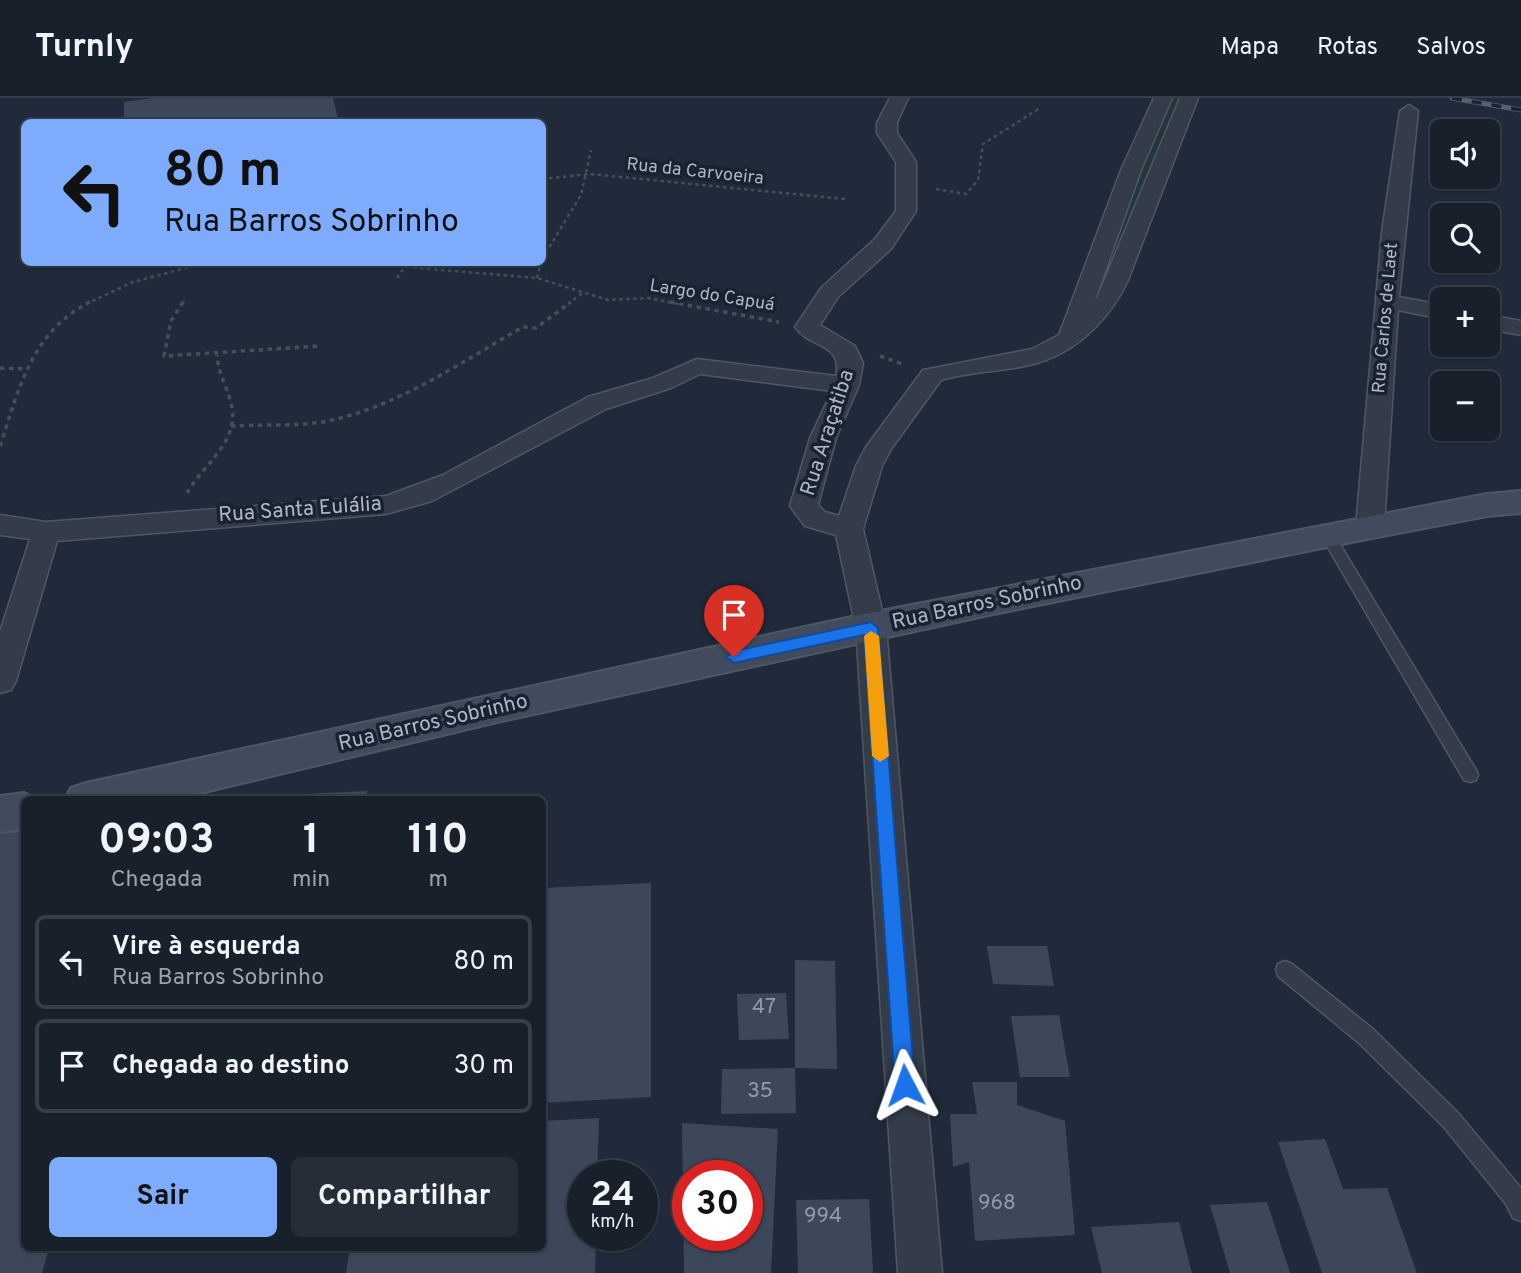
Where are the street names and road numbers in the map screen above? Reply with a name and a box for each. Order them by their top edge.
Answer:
street label: Rua da Carvoeira [625,153,765,191]
street label: Rua Carlos de Laet [1368,242,1404,394]
street label: Largo do Capuá [648,275,776,317]
street label: Rua Araçatiba [795,366,861,500]
street label: Rua Santa Eulália [217,491,383,529]
street label: Rua Barros Sobrinho [890,570,1084,636]
street label: Rua Barros Sobrinho [336,688,530,758]

